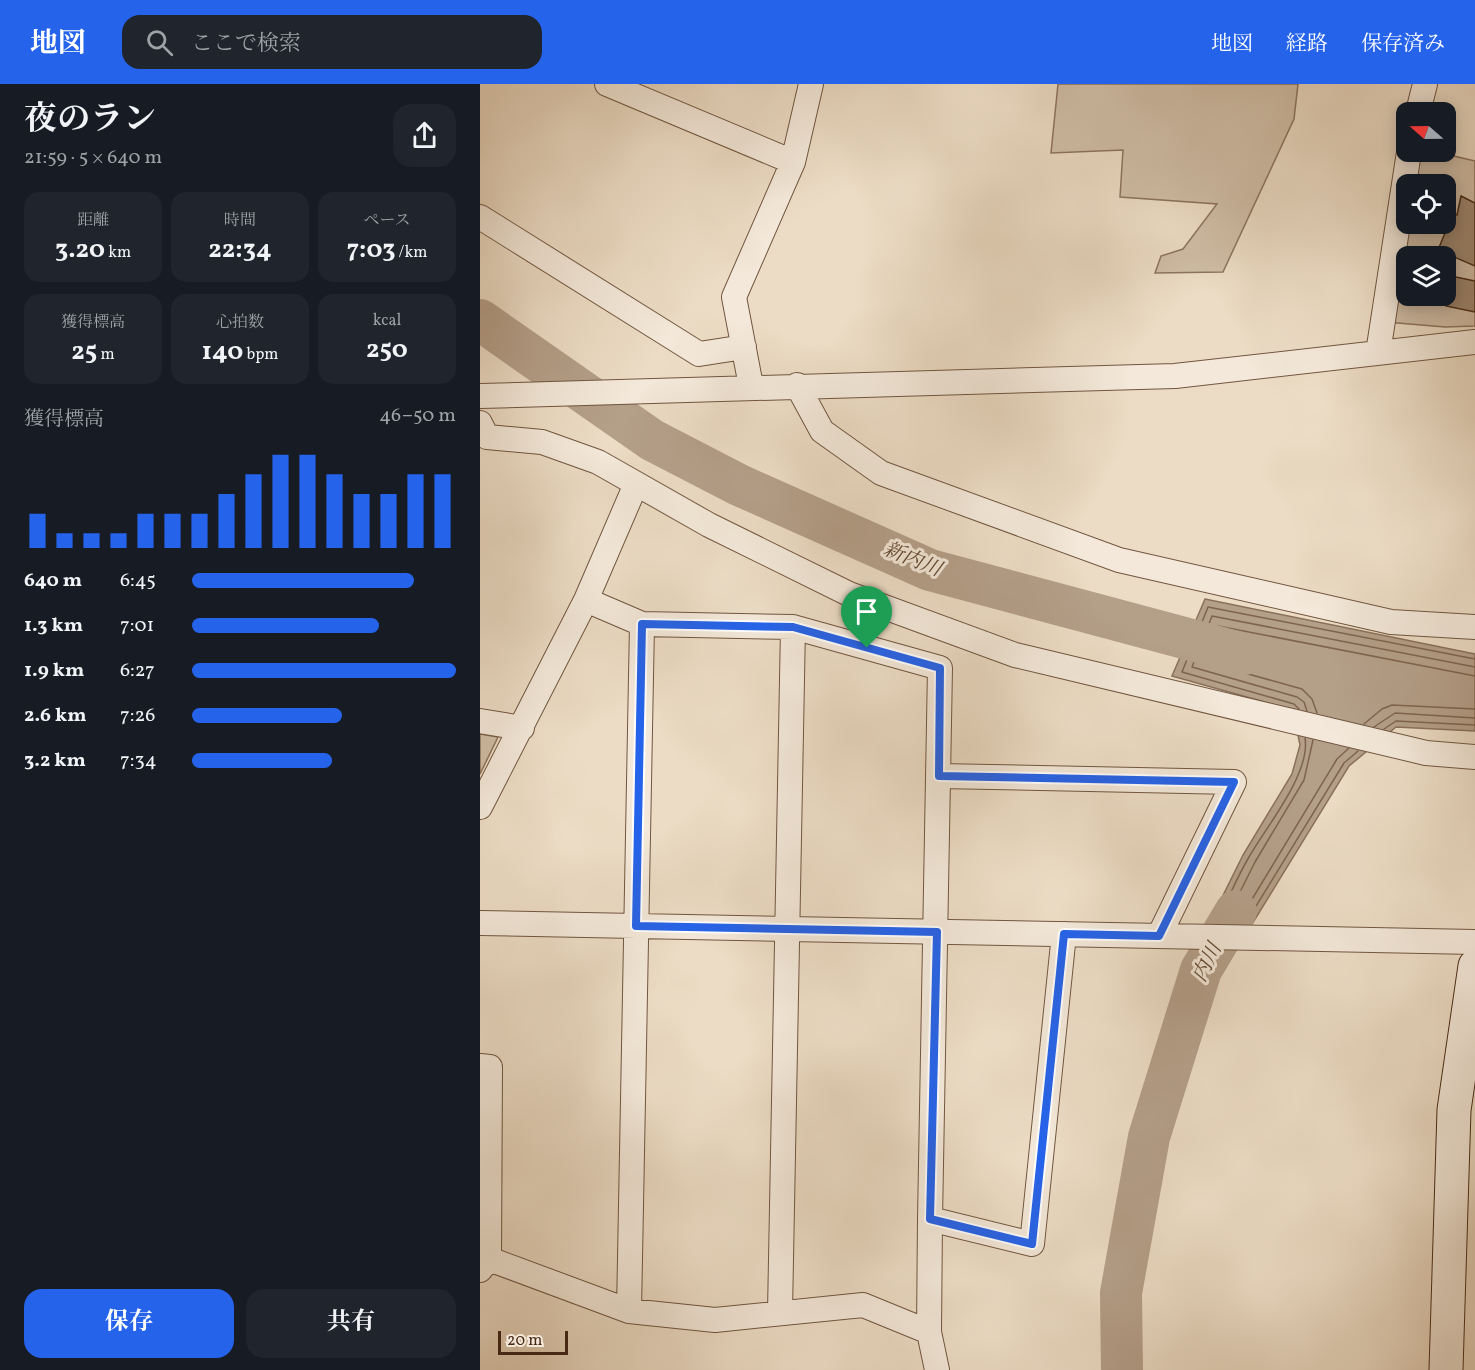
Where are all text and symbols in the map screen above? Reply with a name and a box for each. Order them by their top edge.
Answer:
search box [122,15,542,69]
text: 地図 [30,25,86,64]
icon: search [143,26,176,59]
text: ここで検索 [191,29,301,60]
text: 地図 [1211,30,1253,59]
text: 経路 [1286,30,1328,59]
text: 保存済み [1361,30,1445,59]
text: 夜のラン [24,98,156,144]
north arrow [1396,102,1456,162]
map controls [1396,102,1456,306]
button: share [393,104,456,167]
text: 21:59 · 5 × 640 m [24,144,162,172]
button: locate [1396,174,1456,234]
text: 距離 [77,210,109,232]
text: 時間 [224,210,256,232]
text: ペース [363,210,411,232]
text: 3.20 [55,232,105,268]
text: 22:34 [208,232,272,268]
text: 7:03 [347,232,395,268]
text: km [105,242,131,264]
text: /km [395,242,427,264]
button: layers [1396,246,1456,306]
text: kcal [373,310,401,332]
text: 獲得標高 [61,312,125,334]
text: 心拍数 [216,312,264,334]
text: 250 [366,332,408,368]
text: 25 [71,334,97,370]
text: 140 [202,334,243,370]
text: m [97,344,115,366]
text: bpm [243,344,279,366]
text: 46–50 m [379,402,456,430]
text: 獲得標高 [24,406,104,434]
water label: 新内川 [879,536,947,585]
text: 640 m [24,567,82,595]
text: 6:45 [120,567,156,595]
pin [841,586,892,648]
icon: arrive [850,595,883,628]
text: 1.3 km [24,612,83,640]
text: 7:01 [120,612,154,640]
text: 1.9 km [24,657,84,685]
text: 6:27 [120,657,155,685]
text: 2.6 km [24,702,87,730]
text: 7:26 [120,702,155,730]
text: 3.2 km [24,747,86,775]
text: 7:34 [120,747,157,775]
water label: 内川 [1187,937,1230,987]
button: 保存 [24,1289,234,1358]
button: 共有 [246,1289,456,1358]
scale bar [498,1328,568,1356]
text: 20 m [507,1330,542,1352]

